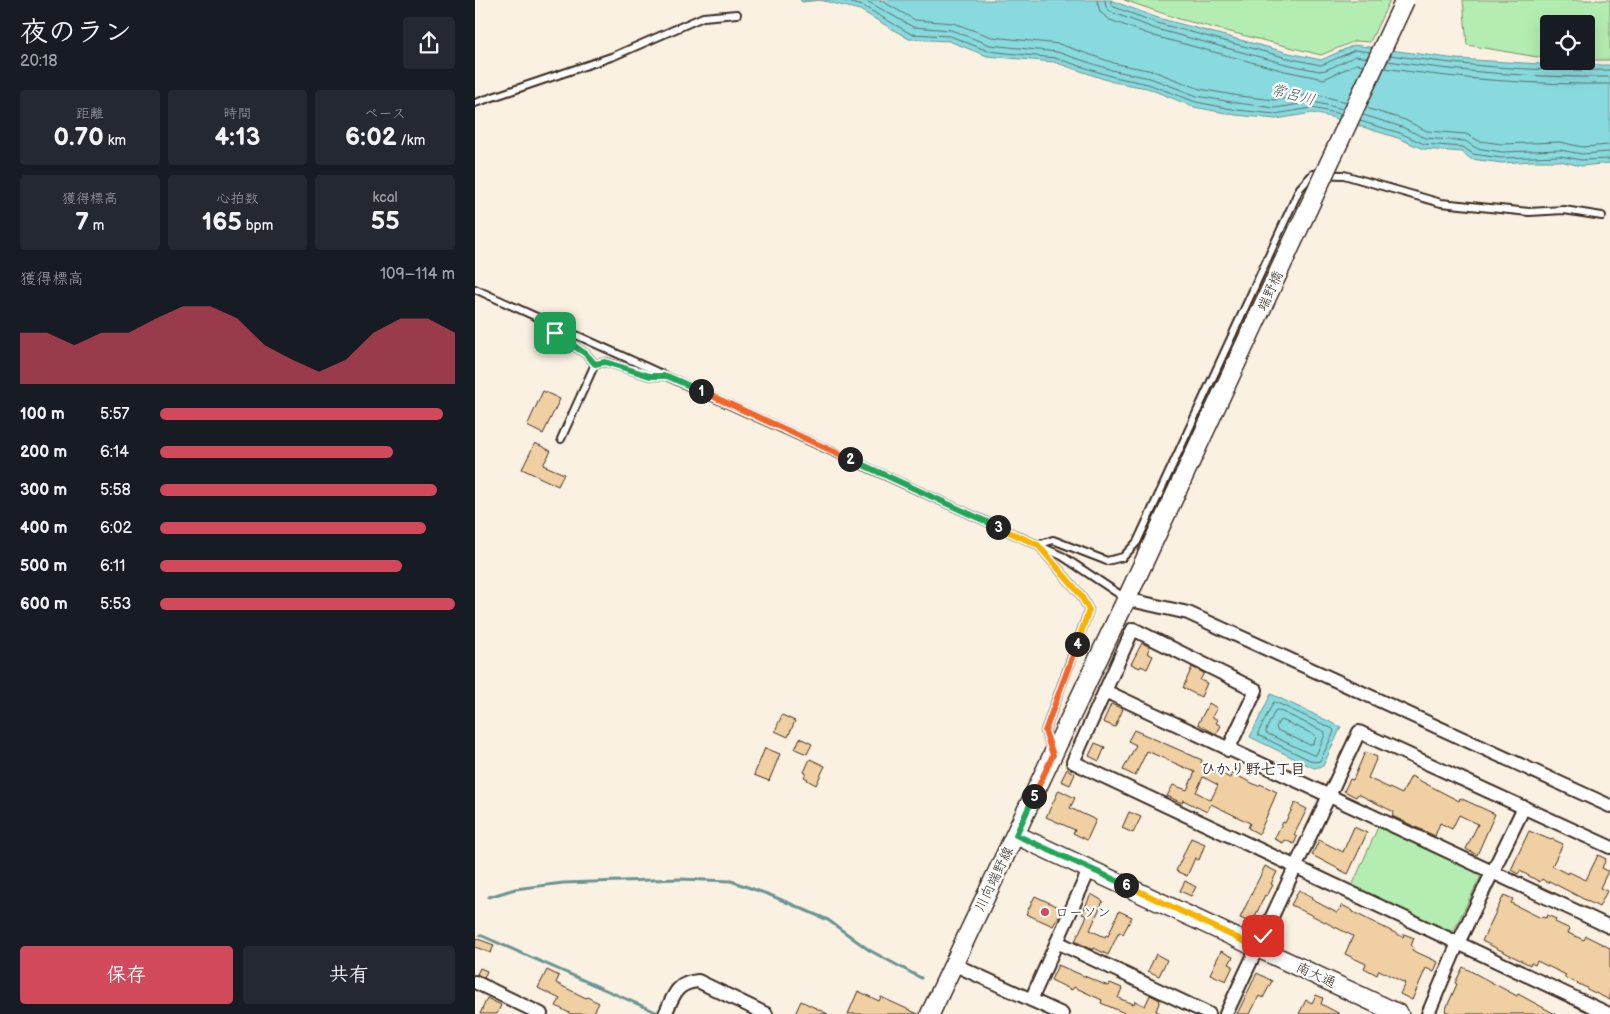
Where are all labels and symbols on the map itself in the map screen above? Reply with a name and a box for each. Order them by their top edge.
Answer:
water label: 常呂川 [1269,80,1317,110]
street label: 端野橋 [1253,268,1287,314]
pin [534,312,576,354]
pin: 1 [689,378,713,404]
pin: 2 [837,446,863,472]
pin: 3 [985,514,1011,540]
pin: 4 [1065,632,1089,656]
district label: ひかり野七丁目 [1200,760,1306,779]
pin: 5 [1021,784,1047,808]
street label: 川向端野線 [971,844,1017,914]
pin: 6 [1113,872,1139,898]
place label: ローソン [1055,904,1111,921]
marker: ローソン [1039,906,1051,918]
pin [1242,915,1284,957]
street label: 南大通 [1293,958,1339,992]

